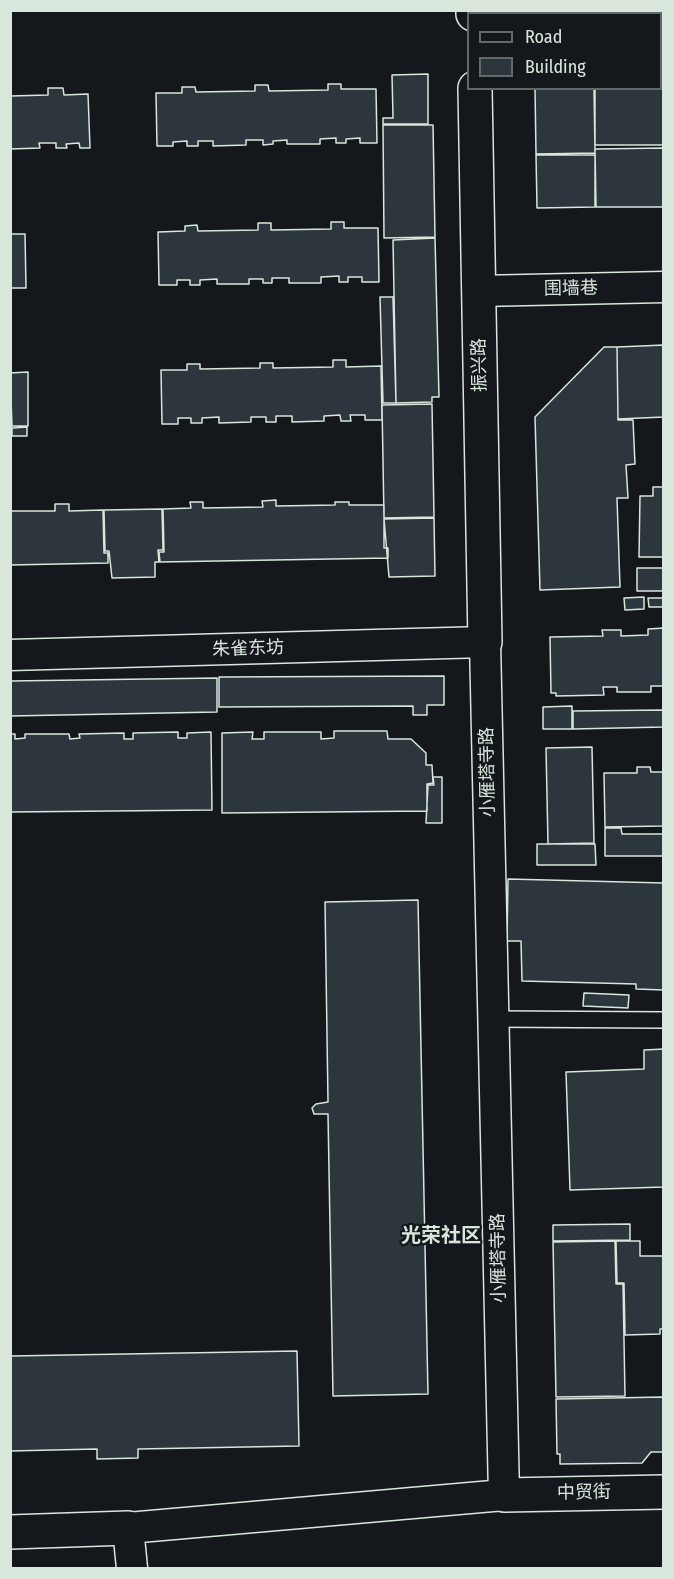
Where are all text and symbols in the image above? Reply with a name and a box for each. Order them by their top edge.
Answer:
legend [467,12,662,90]
text: Road [525,26,562,48]
text: Building [525,56,586,78]
street label: 围墙巷 [544,278,598,300]
street label: 振兴路 [469,338,491,392]
street label: 朱雀东坊 [212,637,284,661]
street label: 小雁塔寺路 [476,727,500,817]
street label: 小雁塔寺路 [487,1213,511,1303]
district label: 光荣社区 [401,1224,481,1248]
street label: 中贸街 [557,1482,611,1504]

